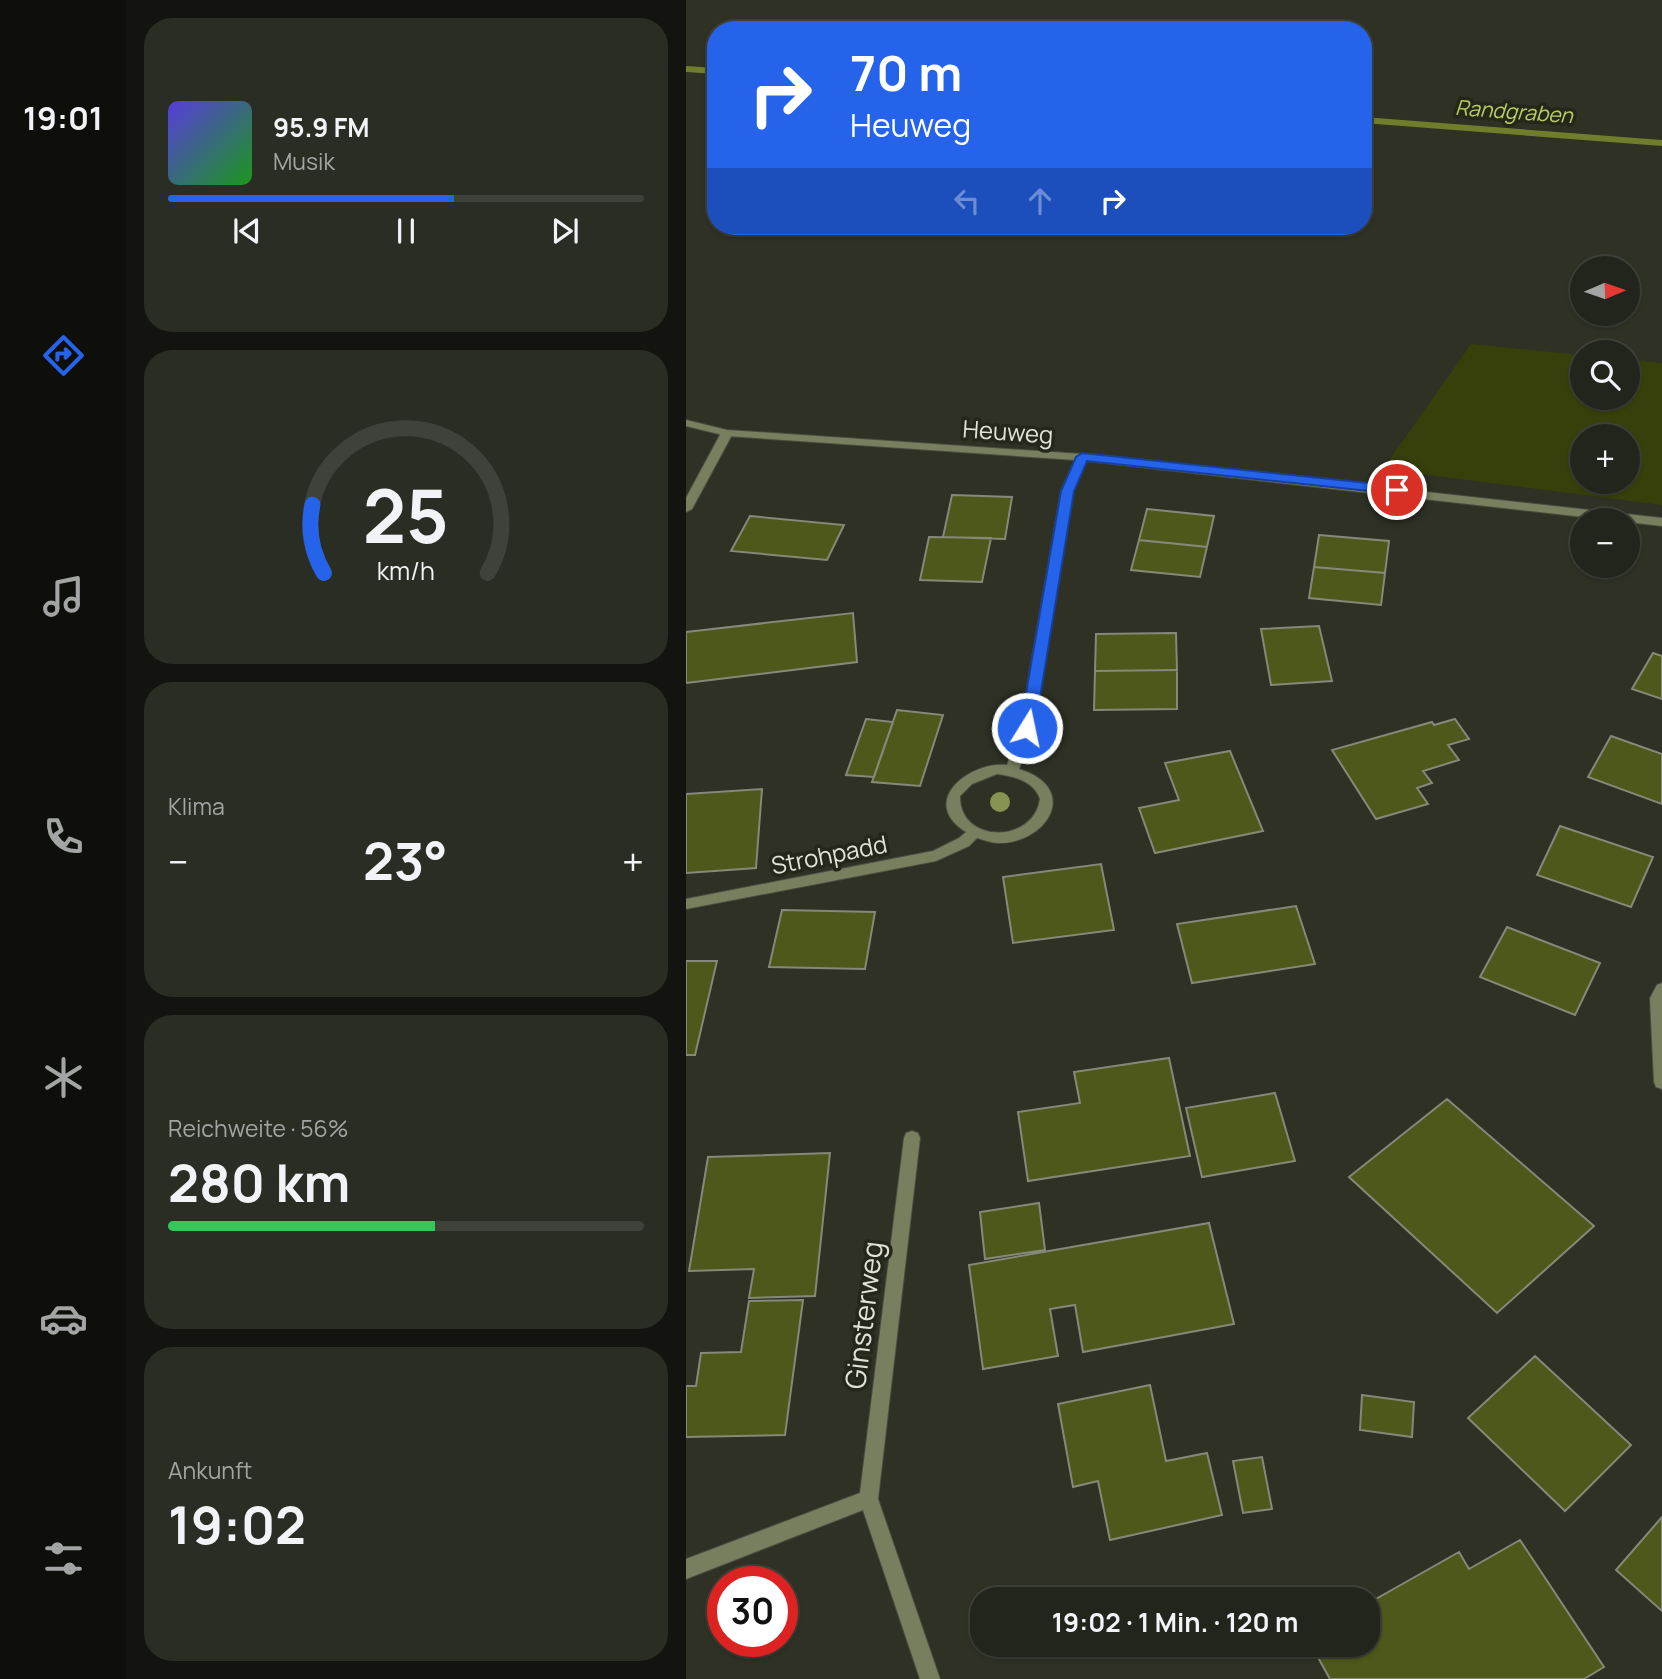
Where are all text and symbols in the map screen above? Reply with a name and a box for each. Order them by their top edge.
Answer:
text: 70 m [850,39,962,106]
icon: right [735,49,826,140]
water label: Randgraben [1454,93,1575,129]
text: 19:01 [23,96,103,140]
text: Heuweg [850,103,971,147]
text: 95.9 FM [273,109,370,145]
text: Musik [273,145,335,177]
icon: left [948,182,986,220]
icon: ahead [1021,182,1059,220]
icon: right [1094,182,1132,220]
icon: previous [228,212,266,250]
icon: pause [387,212,425,250]
icon: next [546,212,584,250]
north arrow [1570,256,1640,326]
map controls [1570,256,1640,578]
icon: directions [39,331,88,380]
button: search [1570,340,1640,410]
street label: Heuweg [962,411,1054,451]
button: + [1570,424,1640,494]
pin [1367,460,1427,520]
text: 25 [363,466,449,566]
icon: arrive [1378,471,1416,509]
button: − [1570,508,1640,578]
text: km/h [377,553,435,588]
icon: music [39,572,88,621]
position arrow [990,691,1064,765]
text: Klima [168,790,225,822]
icon: phone [39,812,88,861]
text: 23° [363,825,448,896]
street label: Strohpadd [768,827,890,881]
text: − [168,835,189,887]
text: + [622,835,644,887]
icon: climate [39,1053,88,1102]
text: Reichweite · 56% [168,1112,349,1144]
text: 280 km [168,1147,350,1218]
street label: Ginsterweg [835,1239,891,1391]
icon: car [39,1294,88,1343]
text: Ankunft [168,1454,252,1486]
text: 19:02 [168,1489,306,1560]
icon: filters [39,1534,88,1583]
speed limit sign: 30 [707,1566,798,1657]
text: 19:02 · 1 Min. · 120 m [1052,1604,1298,1640]

